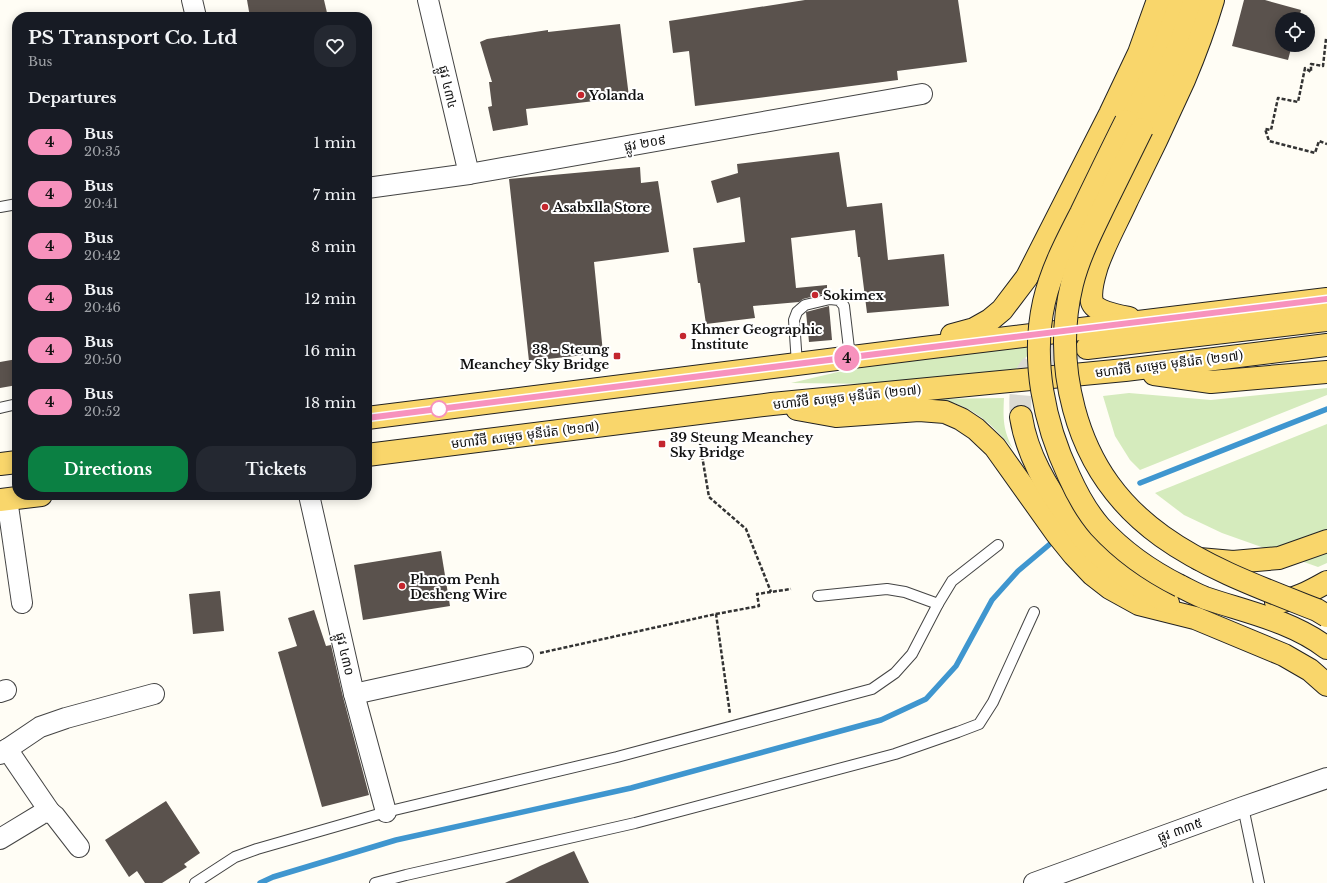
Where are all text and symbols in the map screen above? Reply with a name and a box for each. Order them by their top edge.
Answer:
map controls [1275,12,1315,52]
button: locate [1275,12,1315,52]
button: heart [314,25,356,67]
text: PS Transport Co. Ltd [28,26,237,49]
text: Bus [28,53,53,70]
street label: ផ្លូវ ៤៣៤ [432,64,461,111]
place label: Yolanda [588,87,645,104]
text: Departures [28,88,117,107]
marker: Yolanda [576,90,586,100]
text: Bus [84,124,114,143]
street label: ផ្លូវ ២០៩ [623,131,668,158]
text: 4 [45,133,55,151]
text: 1 min [313,133,356,152]
text: 20:35 [84,143,120,160]
text: Bus [84,176,114,195]
text: 4 [45,185,55,203]
text: 7 min [313,185,356,204]
text: 20:41 [84,195,118,212]
place label: Asabxlla Store [552,199,651,216]
marker: Asabxlla Store [540,202,550,212]
text: Bus [84,228,114,247]
text: 4 [45,237,55,255]
text: 8 min [311,237,356,256]
text: 20:42 [84,247,121,264]
text: Bus [84,280,114,299]
place label: Sokimex [823,287,884,304]
text: 4 [45,289,55,307]
text: 12 min [304,289,356,308]
marker: Sokimex [810,290,820,300]
text: 20:46 [84,299,121,316]
place label: Khmer Geographic Institute [691,321,822,353]
marker: Khmer Geographic Institute [678,331,688,341]
text: Bus [84,332,114,351]
text: 4 [45,341,55,359]
text: 16 min [304,341,356,360]
place label: 38 - Steung Meanchey Sky Bridge [460,341,610,373]
line badge: 4 [834,345,860,371]
street label: មហាវិថី សម្តេច មុនីរ៉េត (២១៧) [1094,346,1244,382]
text: 4 [842,349,852,367]
text: 20:50 [84,351,122,368]
marker: 38 - Steung Meanchey Sky Bridge [612,351,622,361]
street label: មហាវិថី សម្តេច មុនីរ៉េត (២១៧) [772,380,922,414]
text: Bus [84,384,114,403]
text: 4 [45,393,55,411]
text: 18 min [304,393,356,412]
unlabelled marker [430,400,448,418]
text: 20:52 [84,403,120,420]
street label: មហាវិថី សម្តេច មុនីរ៉េត (២១៧) [450,417,600,453]
place label: 39 Steung Meanchey Sky Bridge [670,429,814,461]
marker: 39 Steung Meanchey Sky Bridge [657,439,667,449]
button: Directions [28,446,188,492]
button: Tickets [196,446,356,492]
place label: Phnom Penh Desheng Wire [410,571,508,603]
marker: Phnom Penh Desheng Wire [397,581,407,591]
street label: ផ្លូវ ៤៣០ [329,631,358,678]
street label: ផ្លូវ ៣៣៥ [1155,814,1206,849]

